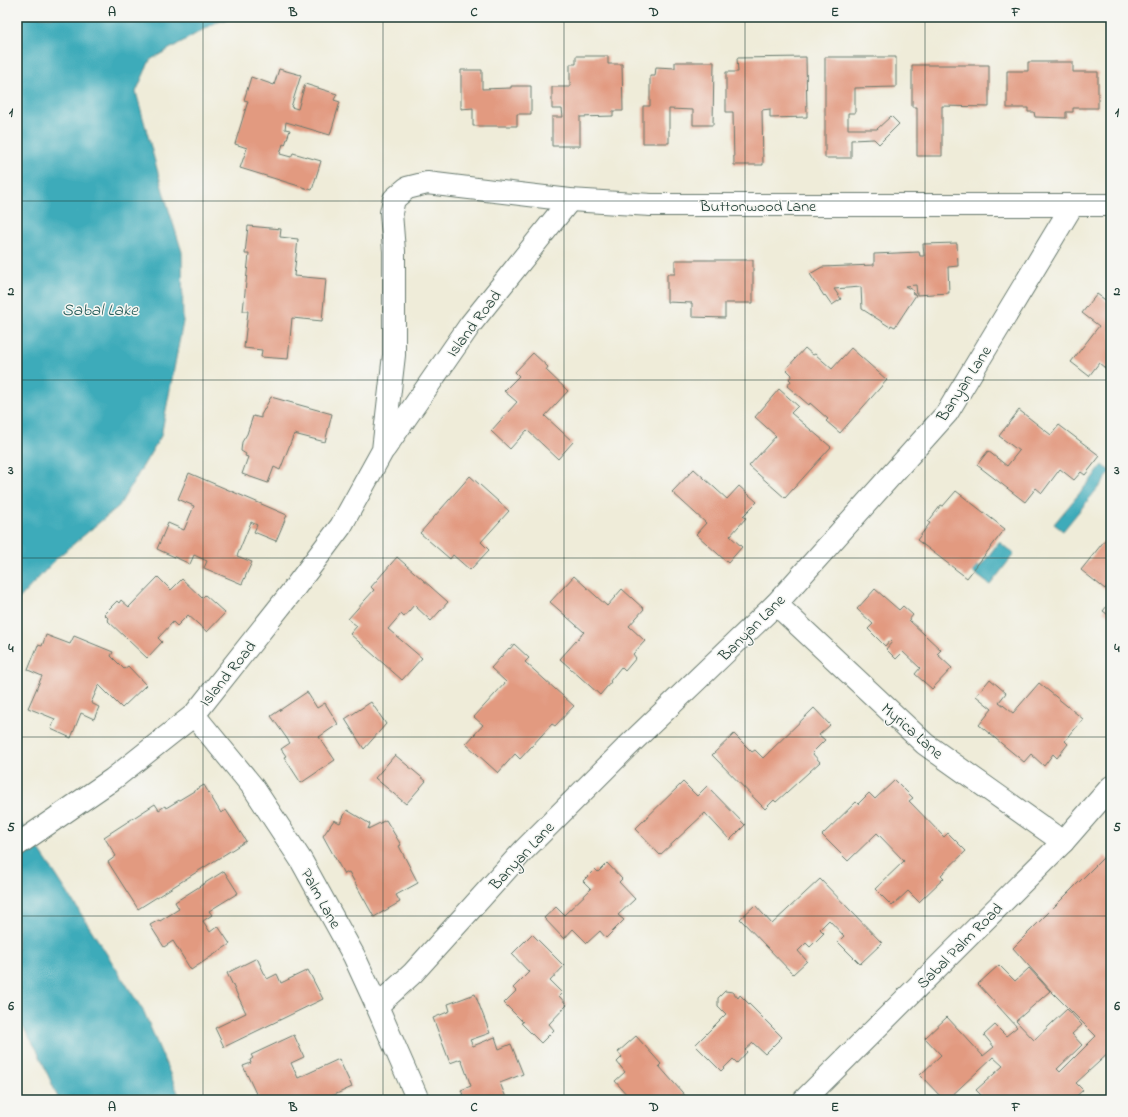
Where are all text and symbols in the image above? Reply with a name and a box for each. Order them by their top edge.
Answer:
text: A [108,3,116,22]
text: B [288,3,298,22]
text: C [470,3,478,22]
text: D [648,3,659,22]
text: E [831,3,839,22]
text: F [1011,3,1021,22]
text: 1 [9,103,14,122]
text: 1 [1115,103,1120,122]
street label: Buttonwood Lane [699,195,817,219]
text: 2 [7,282,15,301]
text: 2 [1113,282,1121,301]
street label: Island Road [441,285,508,363]
water label: Sabal Lake [62,298,139,323]
street label: Banyan Lane [931,341,999,428]
text: 3 [7,461,14,480]
text: 3 [1113,461,1120,480]
street label: Banyan Lane [713,589,792,668]
street label: Island Road [194,636,263,712]
text: 4 [7,639,14,658]
text: 4 [1113,639,1120,658]
street label: Myrica Lane [875,698,949,766]
street label: Banyan Lane [484,816,561,897]
text: 5 [7,818,15,837]
text: 5 [1113,818,1121,837]
street label: Palm Lane [294,864,347,934]
street label: Sabal Palm Road [912,898,1009,995]
text: 6 [7,997,14,1016]
text: 6 [1113,997,1120,1016]
text: A [108,1098,116,1117]
text: B [288,1098,298,1117]
text: C [470,1098,478,1117]
text: D [648,1098,659,1117]
text: E [831,1098,839,1117]
text: F [1011,1098,1021,1117]

